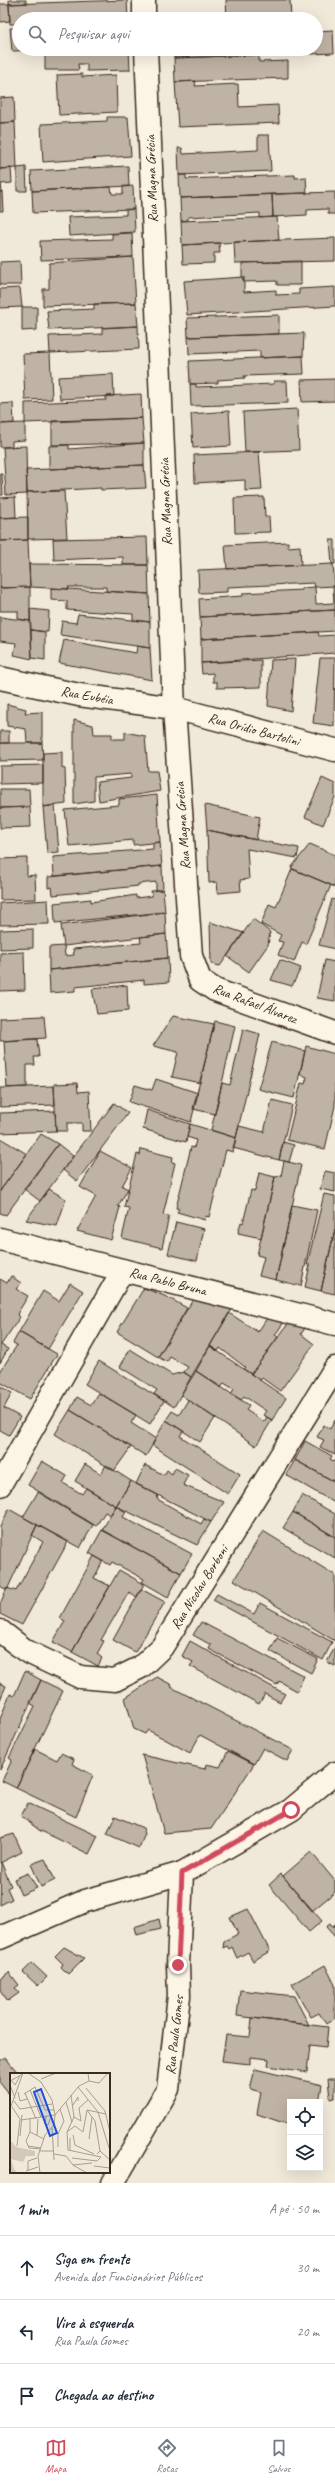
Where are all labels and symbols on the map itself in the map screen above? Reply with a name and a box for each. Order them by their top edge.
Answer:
street label: Rua Magna Grécia [141,134,162,223]
street label: Rua Magna Grécia [155,457,176,546]
street label: Rua Eubéia [59,683,116,709]
street label: Rua Orídio Bartolini [206,709,304,750]
street label: Rua Magna Grécia [171,780,194,870]
street label: Rua Rafael Álvarez [210,980,301,1028]
street label: Rua Pablo Bruna [127,1264,210,1300]
street label: Rua Nicolau Borboni [167,1540,233,1632]
route start [282,1801,300,1819]
route end [169,1956,187,1974]
street label: Rua Paula Gomes [162,1993,187,2075]
inset map [10,2073,110,2173]

